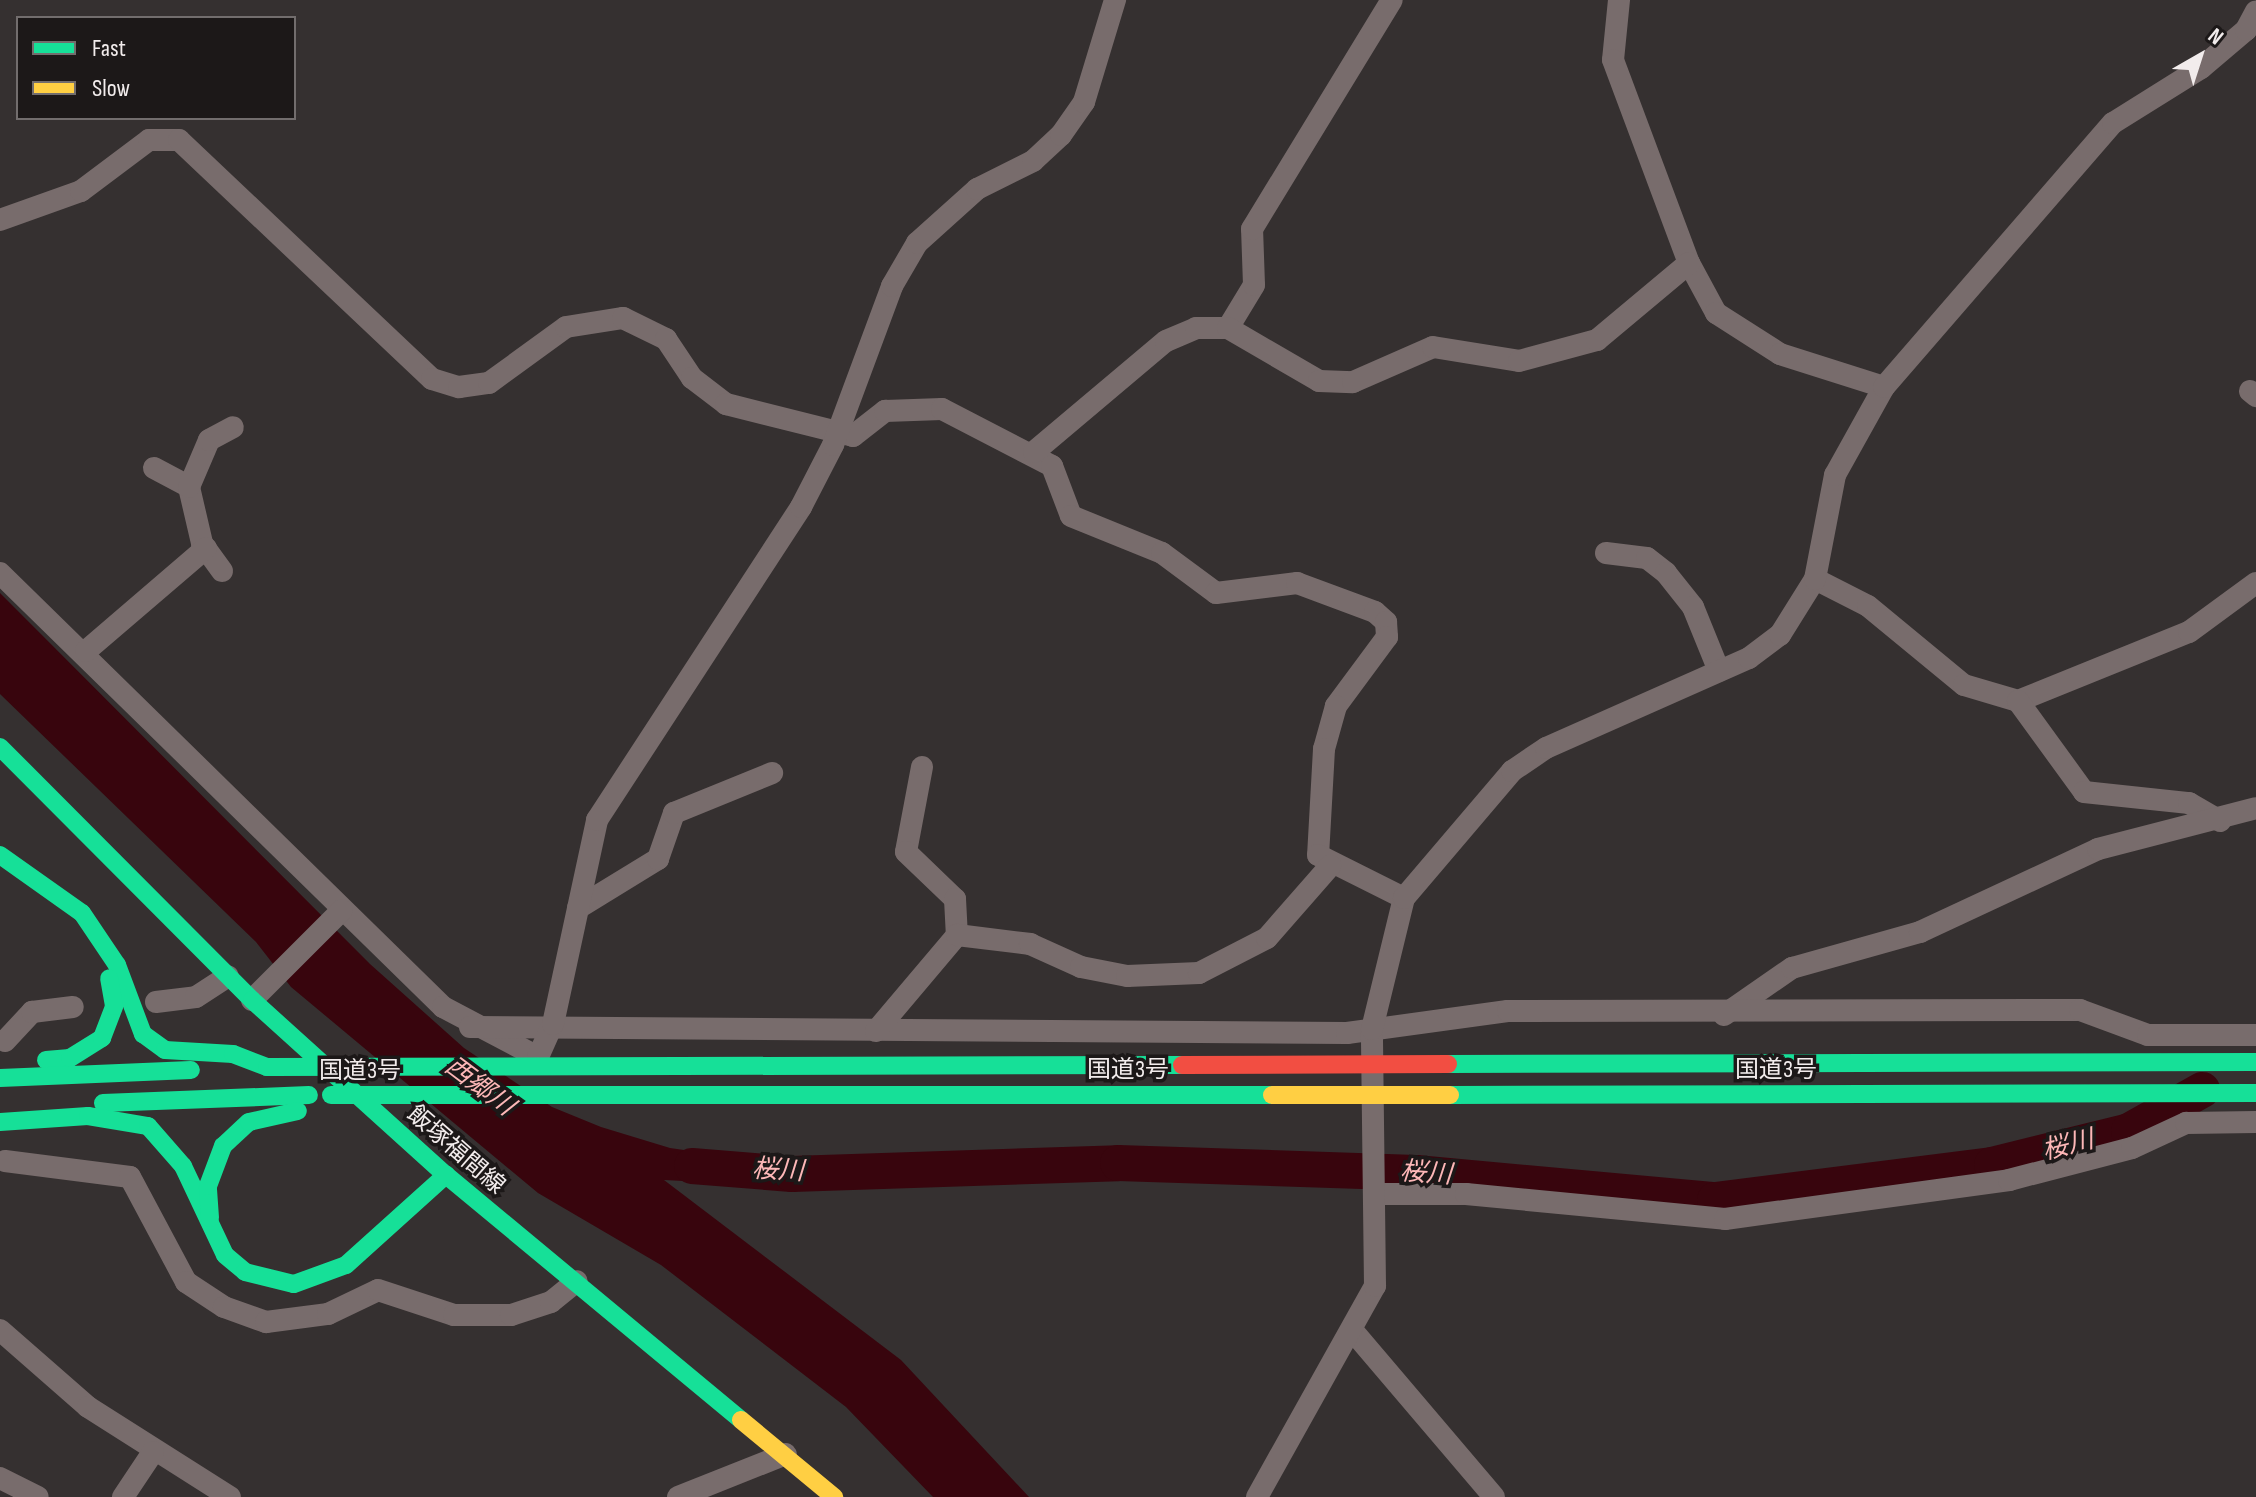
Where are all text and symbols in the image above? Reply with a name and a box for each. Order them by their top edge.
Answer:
legend [16,16,296,120]
north arrow [2160,16,2240,96]
text: N [2202,23,2228,51]
text: Fast [92,34,126,63]
text: Slow [92,74,130,103]
water label: 西郷川 [438,1051,520,1123]
street label: 国道3号 [1087,1056,1169,1084]
street label: 国道3号 [1735,1056,1817,1084]
street label: 国道3号 [319,1057,401,1085]
street label: 飯塚福間線 [401,1100,511,1200]
water label: 桜川 [2039,1125,2097,1167]
water label: 桜川 [751,1154,805,1188]
water label: 桜川 [1399,1157,1453,1191]

